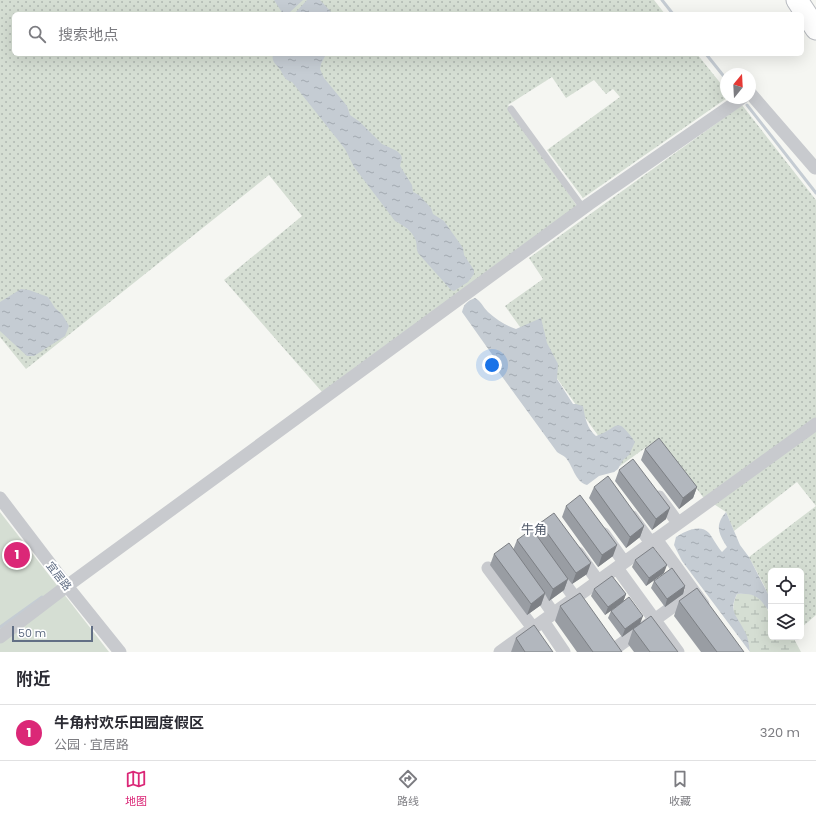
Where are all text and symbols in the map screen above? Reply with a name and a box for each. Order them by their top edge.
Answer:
search box [12,12,804,56]
icon: search [26,23,48,45]
text: 搜索地点 [58,24,118,45]
north arrow [720,68,756,104]
your location [482,355,502,375]
district label: 牛角 [521,520,547,539]
pin: 1 [4,540,30,570]
street label: 宜居路 [43,558,75,594]
map controls [768,568,804,640]
button: locate [768,568,804,604]
button: layers [768,604,804,640]
scale bar [12,624,93,643]
text: 50 m [18,625,46,641]
text: 附近 [16,667,50,691]
text: 牛角村欢乐田园度假区 [54,712,204,733]
text: 1 [27,723,31,742]
text: 320 m [760,723,800,742]
text: 公园 · 宜居路 [54,735,129,754]
tab: 地图 [125,768,147,810]
tab: 路线 [397,768,419,810]
tab: 收藏 [669,768,691,810]

